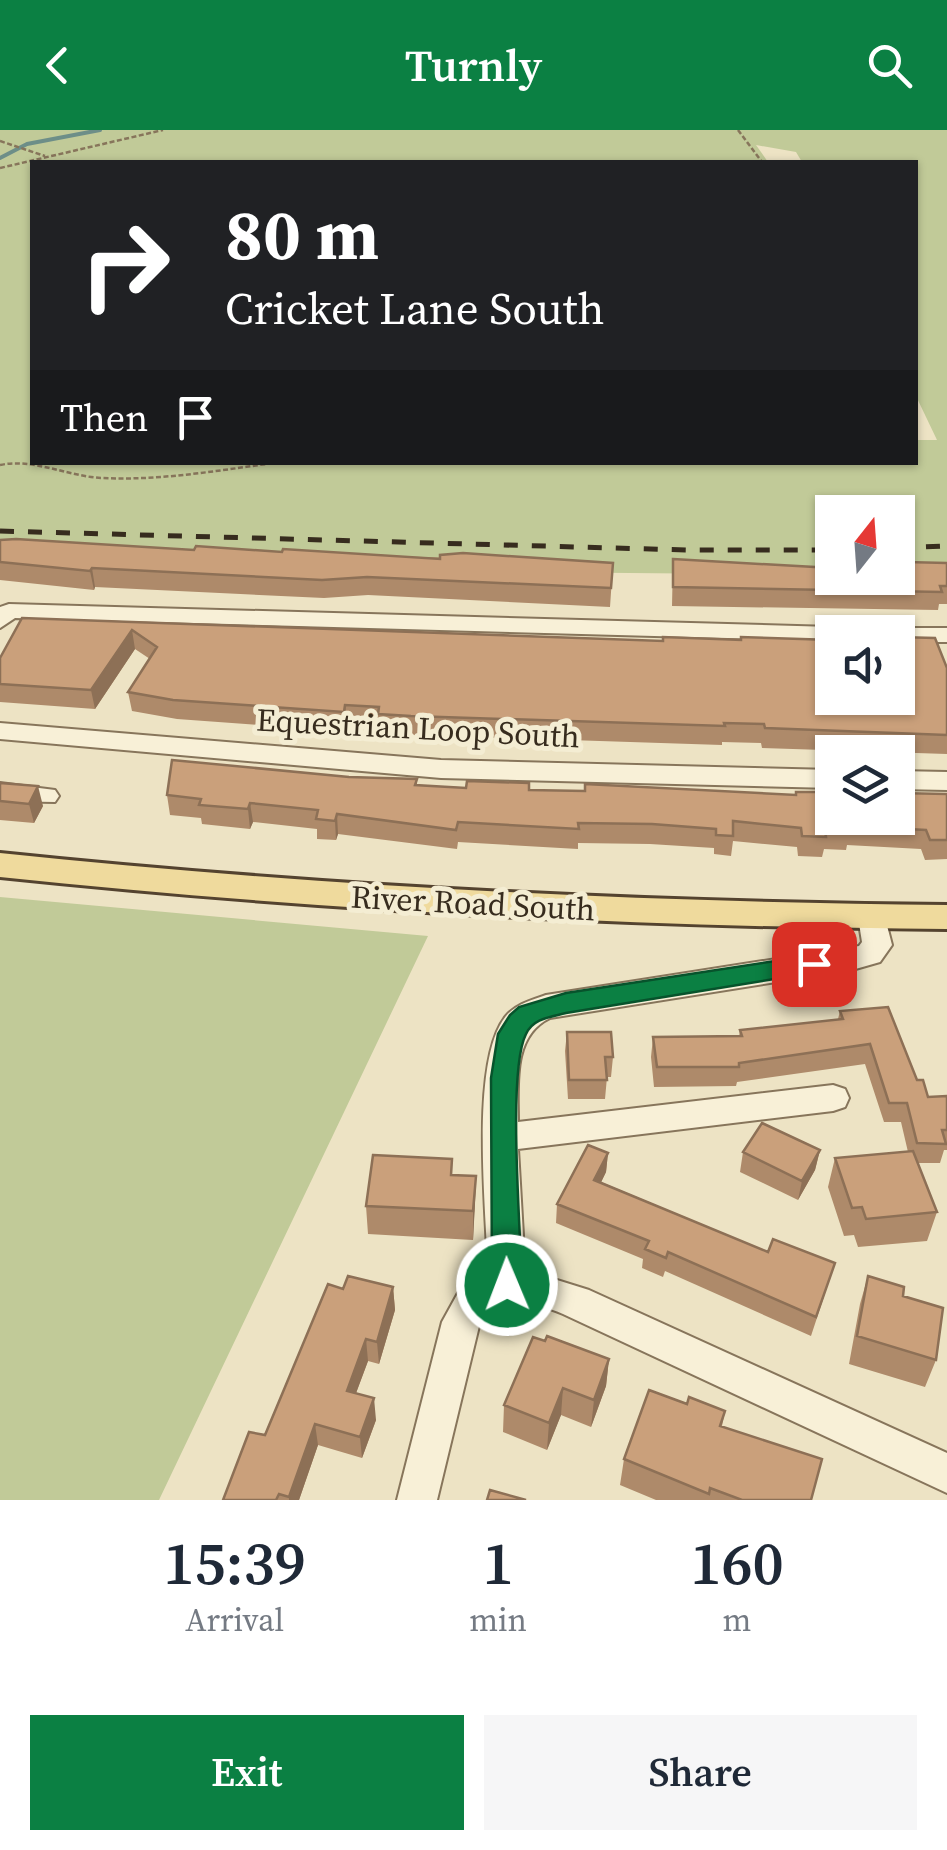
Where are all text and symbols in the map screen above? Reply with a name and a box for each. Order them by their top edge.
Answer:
text: Turnly [405,34,542,96]
icon: back [30,38,85,93]
icon: search [862,38,917,93]
text: 80 m [225,186,379,282]
icon: right [60,200,190,330]
text: Cricket Lane South [225,277,605,339]
icon: arrive [168,390,223,445]
text: Then [60,392,148,444]
north arrow [815,495,915,595]
map controls [815,495,915,835]
button: sound [815,615,915,715]
street label: Equestrian Loop South [255,698,581,758]
button: layers [815,735,915,835]
street label: River Road South [350,875,596,931]
pin [772,922,857,1007]
icon: arrive [787,937,842,992]
position arrow [455,1233,559,1337]
text: 15:39 [163,1522,306,1604]
text: 1 [483,1522,514,1604]
text: 160 [690,1522,784,1604]
text: Arrival [185,1598,284,1642]
text: min [469,1598,527,1642]
text: m [723,1598,751,1642]
button: Exit [30,1715,464,1830]
button: Share [484,1715,917,1830]

